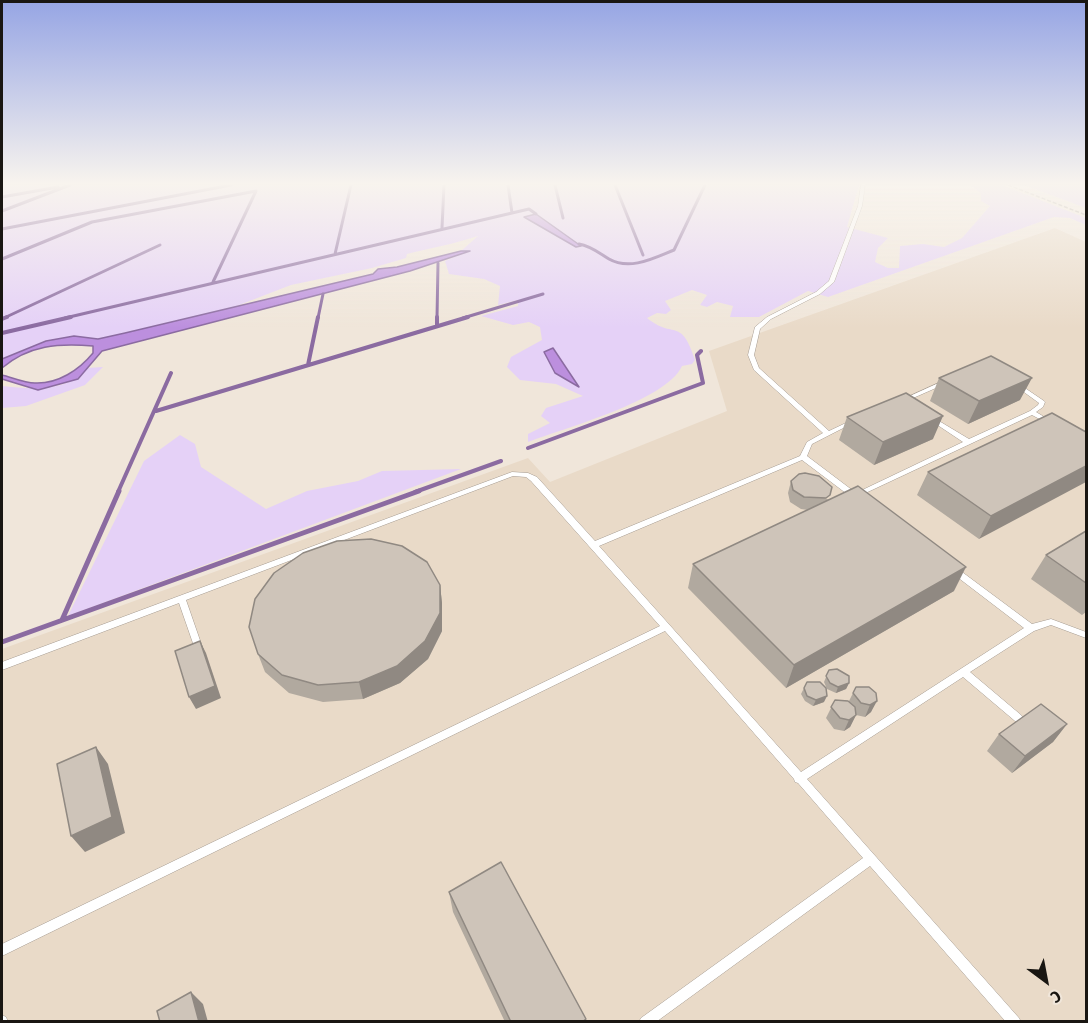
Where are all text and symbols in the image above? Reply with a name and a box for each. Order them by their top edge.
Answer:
north arrow [1016,951,1076,1011]
text: С [1047,986,1064,1007]

